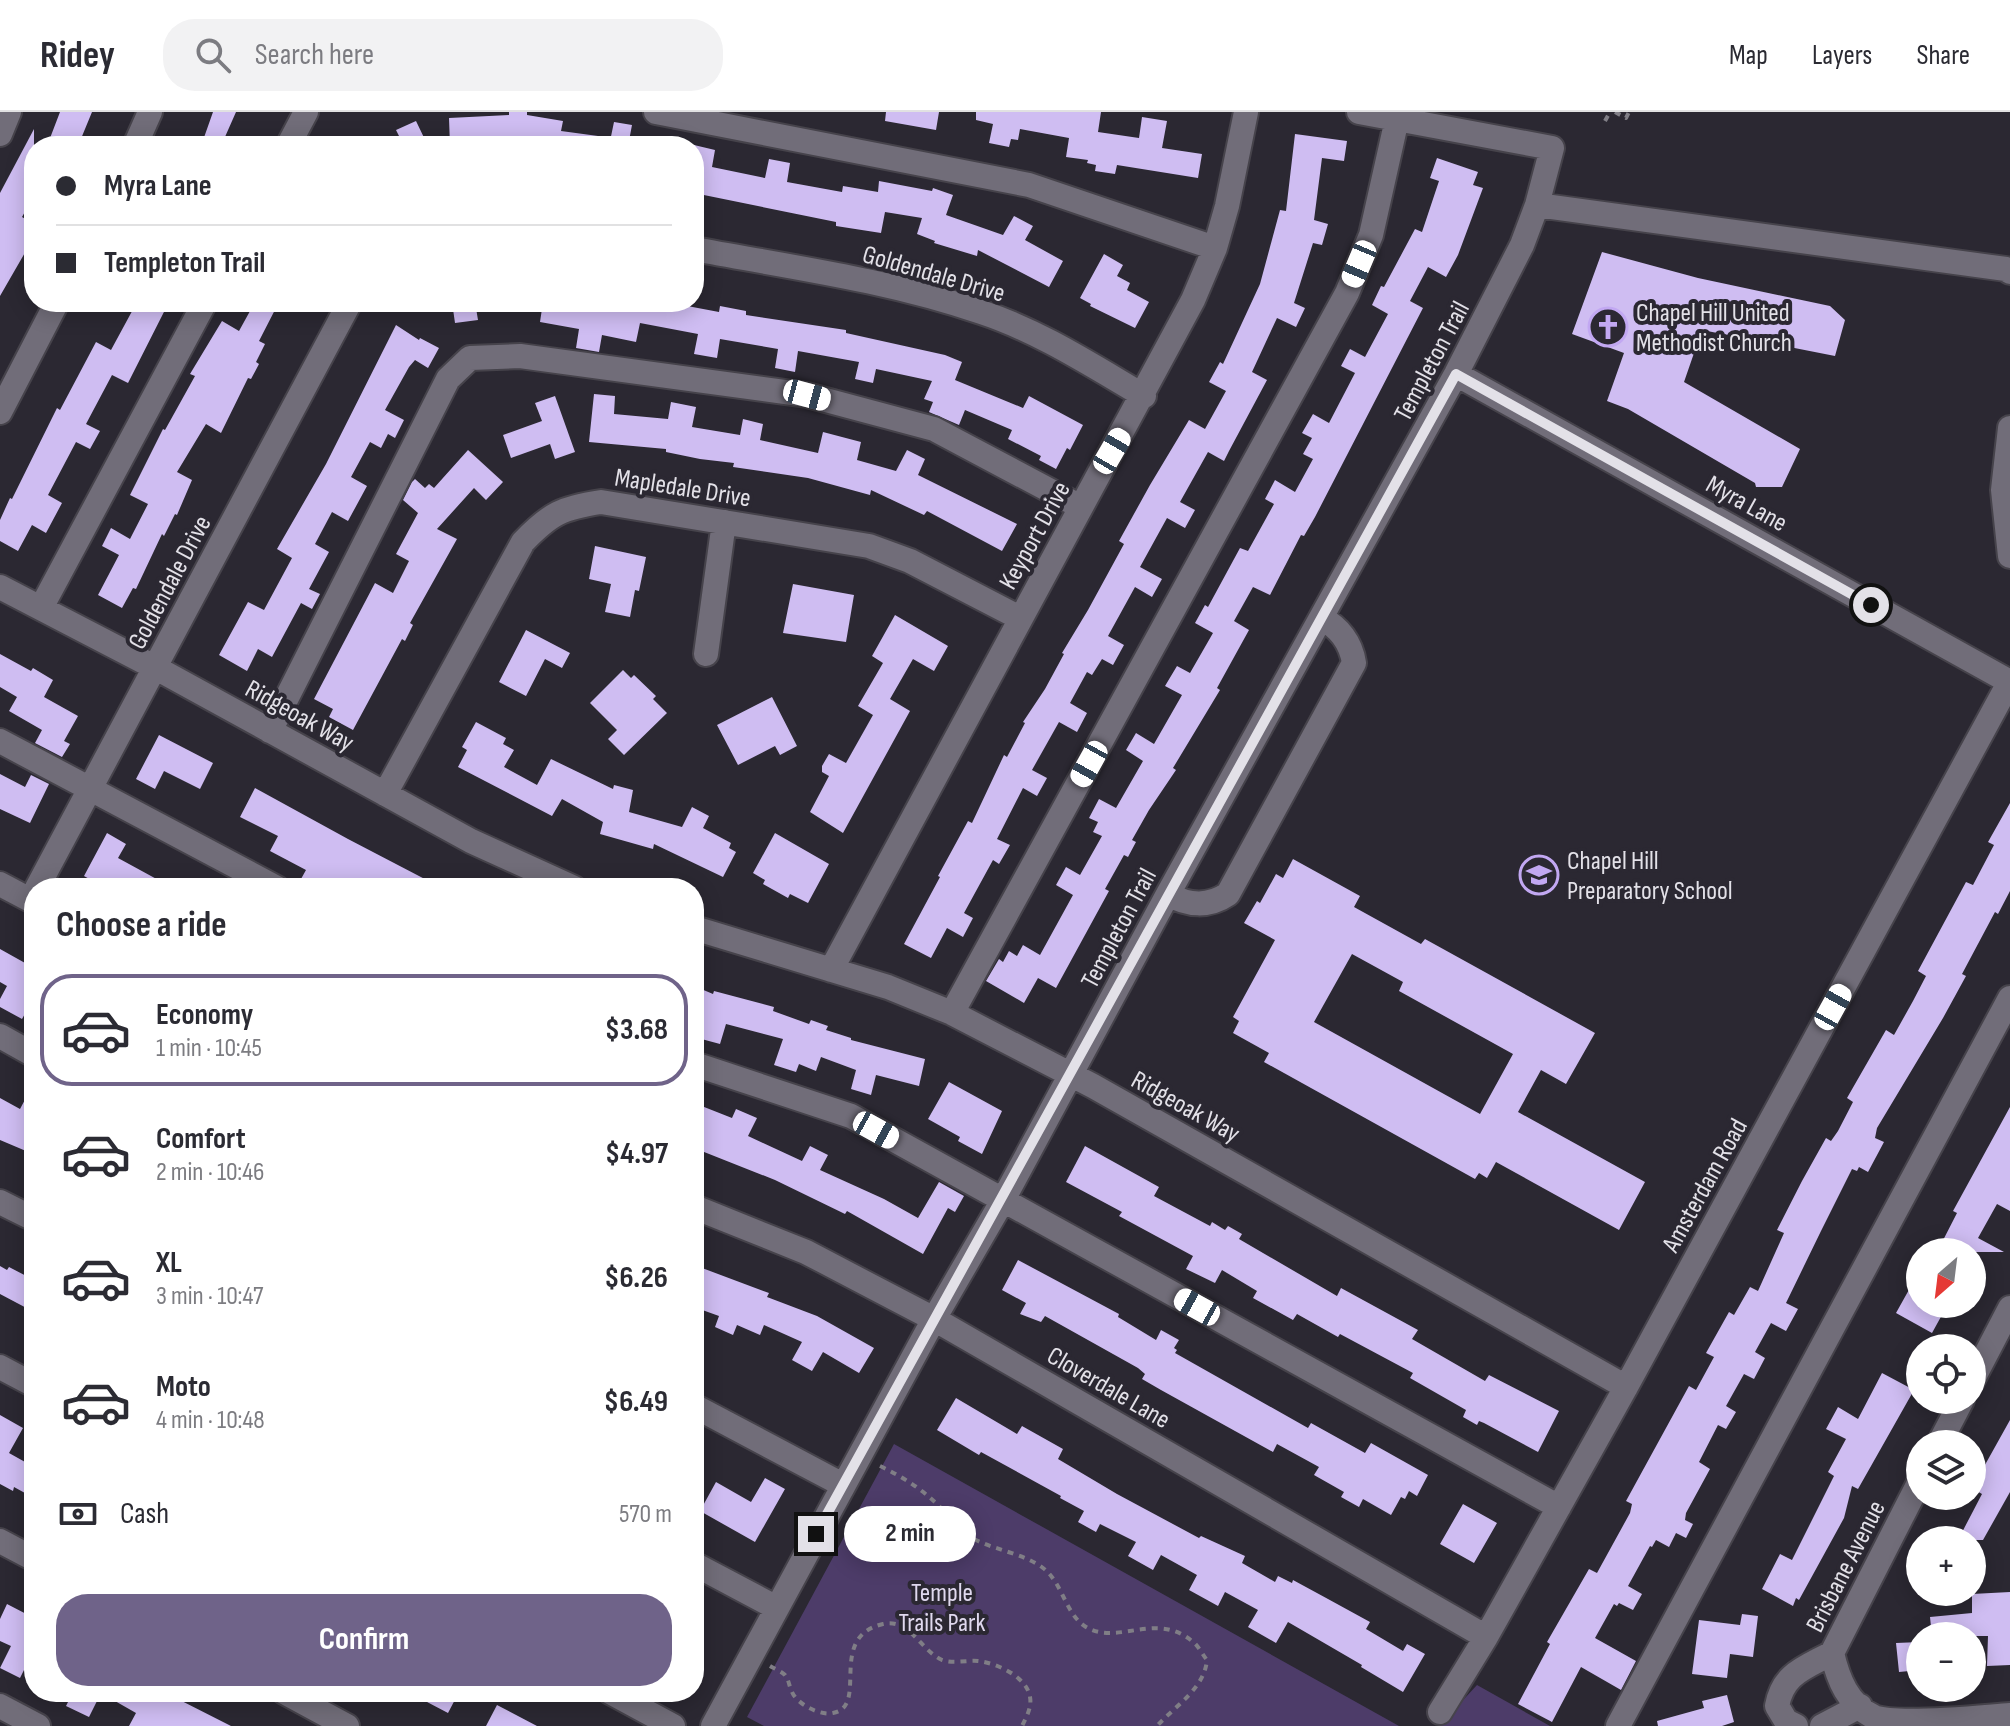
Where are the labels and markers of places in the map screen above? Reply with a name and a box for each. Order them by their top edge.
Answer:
place label: Chapel Hill United Methodist Church [1636,298,1792,359]
church icon: Chapel Hill United Methodist Church [1587,306,1629,348]
place label: Chapel Hill Preparatory School [1567,846,1733,907]
school or university icon: Chapel Hill Preparatory School [1518,854,1560,896]

